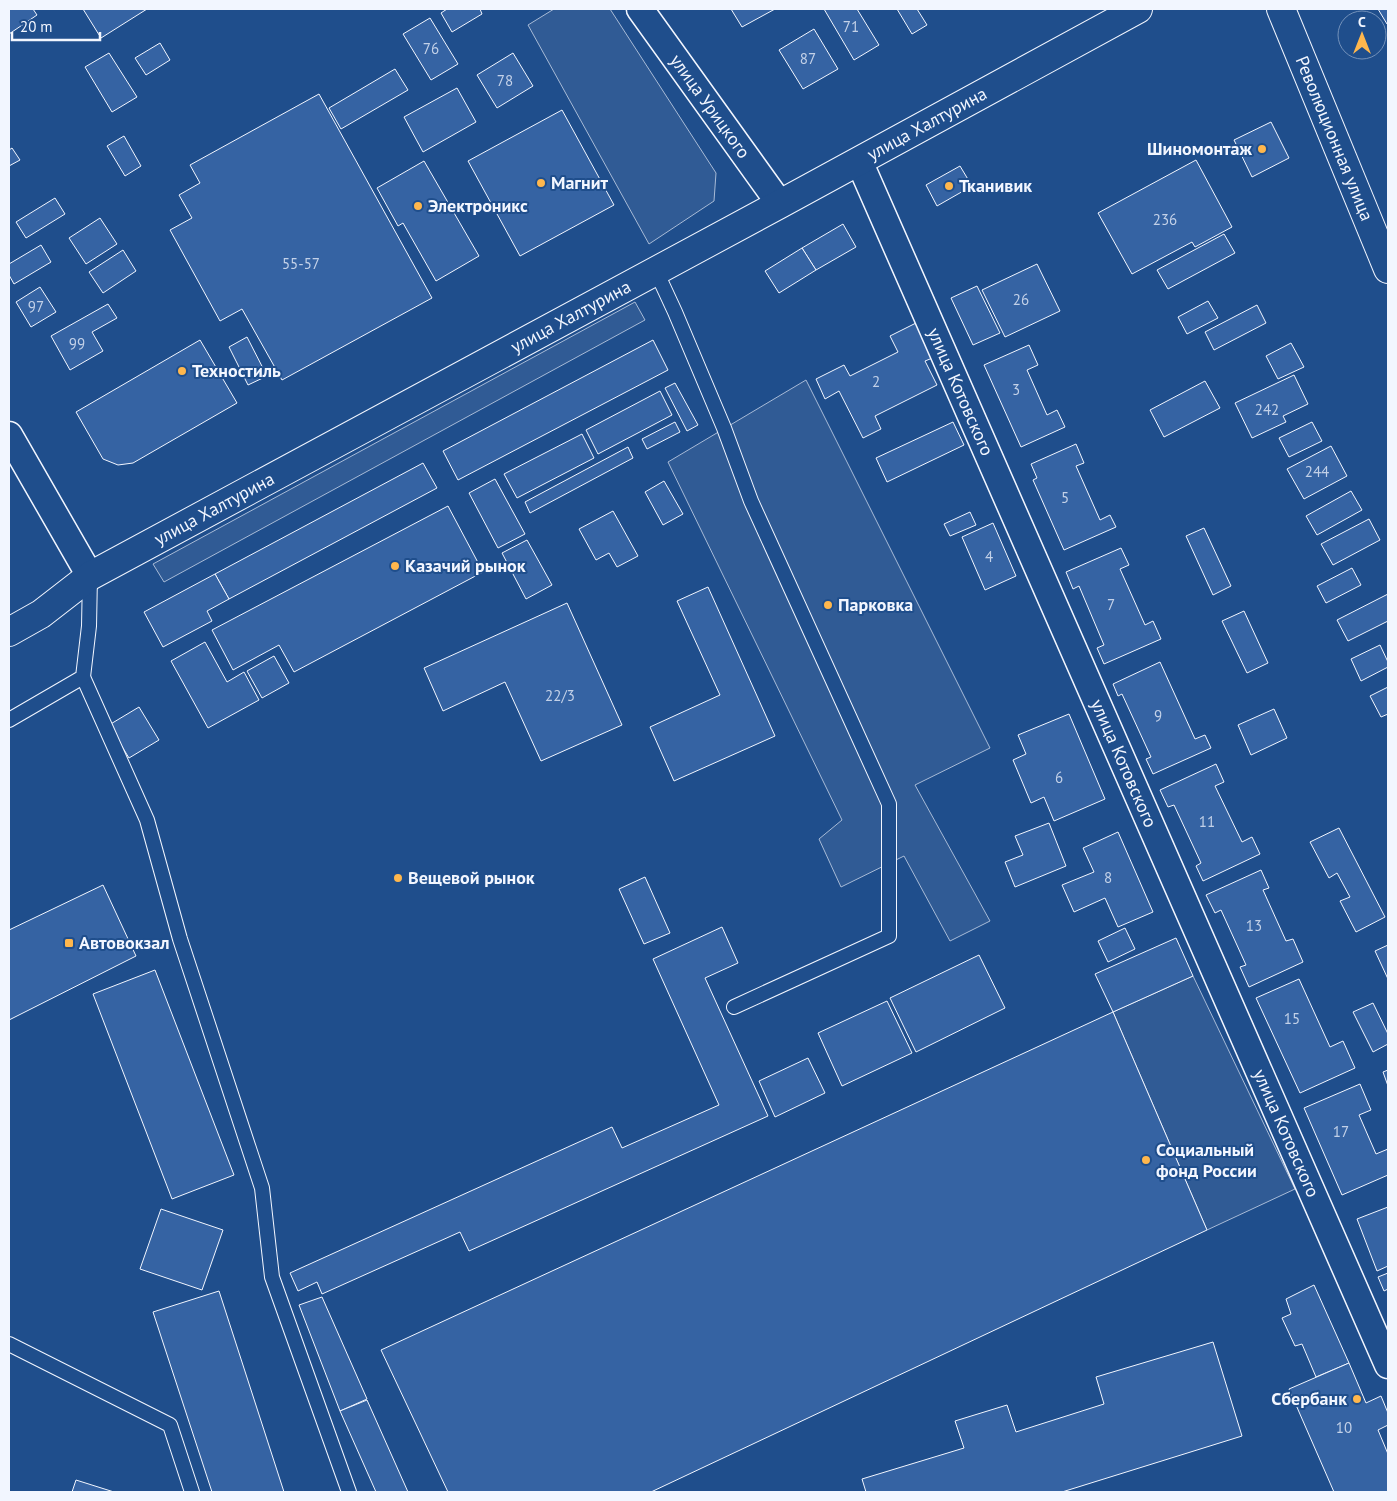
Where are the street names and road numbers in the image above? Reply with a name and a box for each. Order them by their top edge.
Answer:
street label: улица Урицкого [665,50,756,163]
street label: Революционная улица [1291,52,1379,224]
street label: улица Халтурина [863,82,991,165]
street label: улица Халтурина [507,275,635,358]
street label: улица Котовского [923,324,999,459]
street label: улица Халтурина [150,467,278,550]
street label: улица Котовского [1086,696,1162,831]
street label: улица Котовского [1248,1065,1325,1201]

